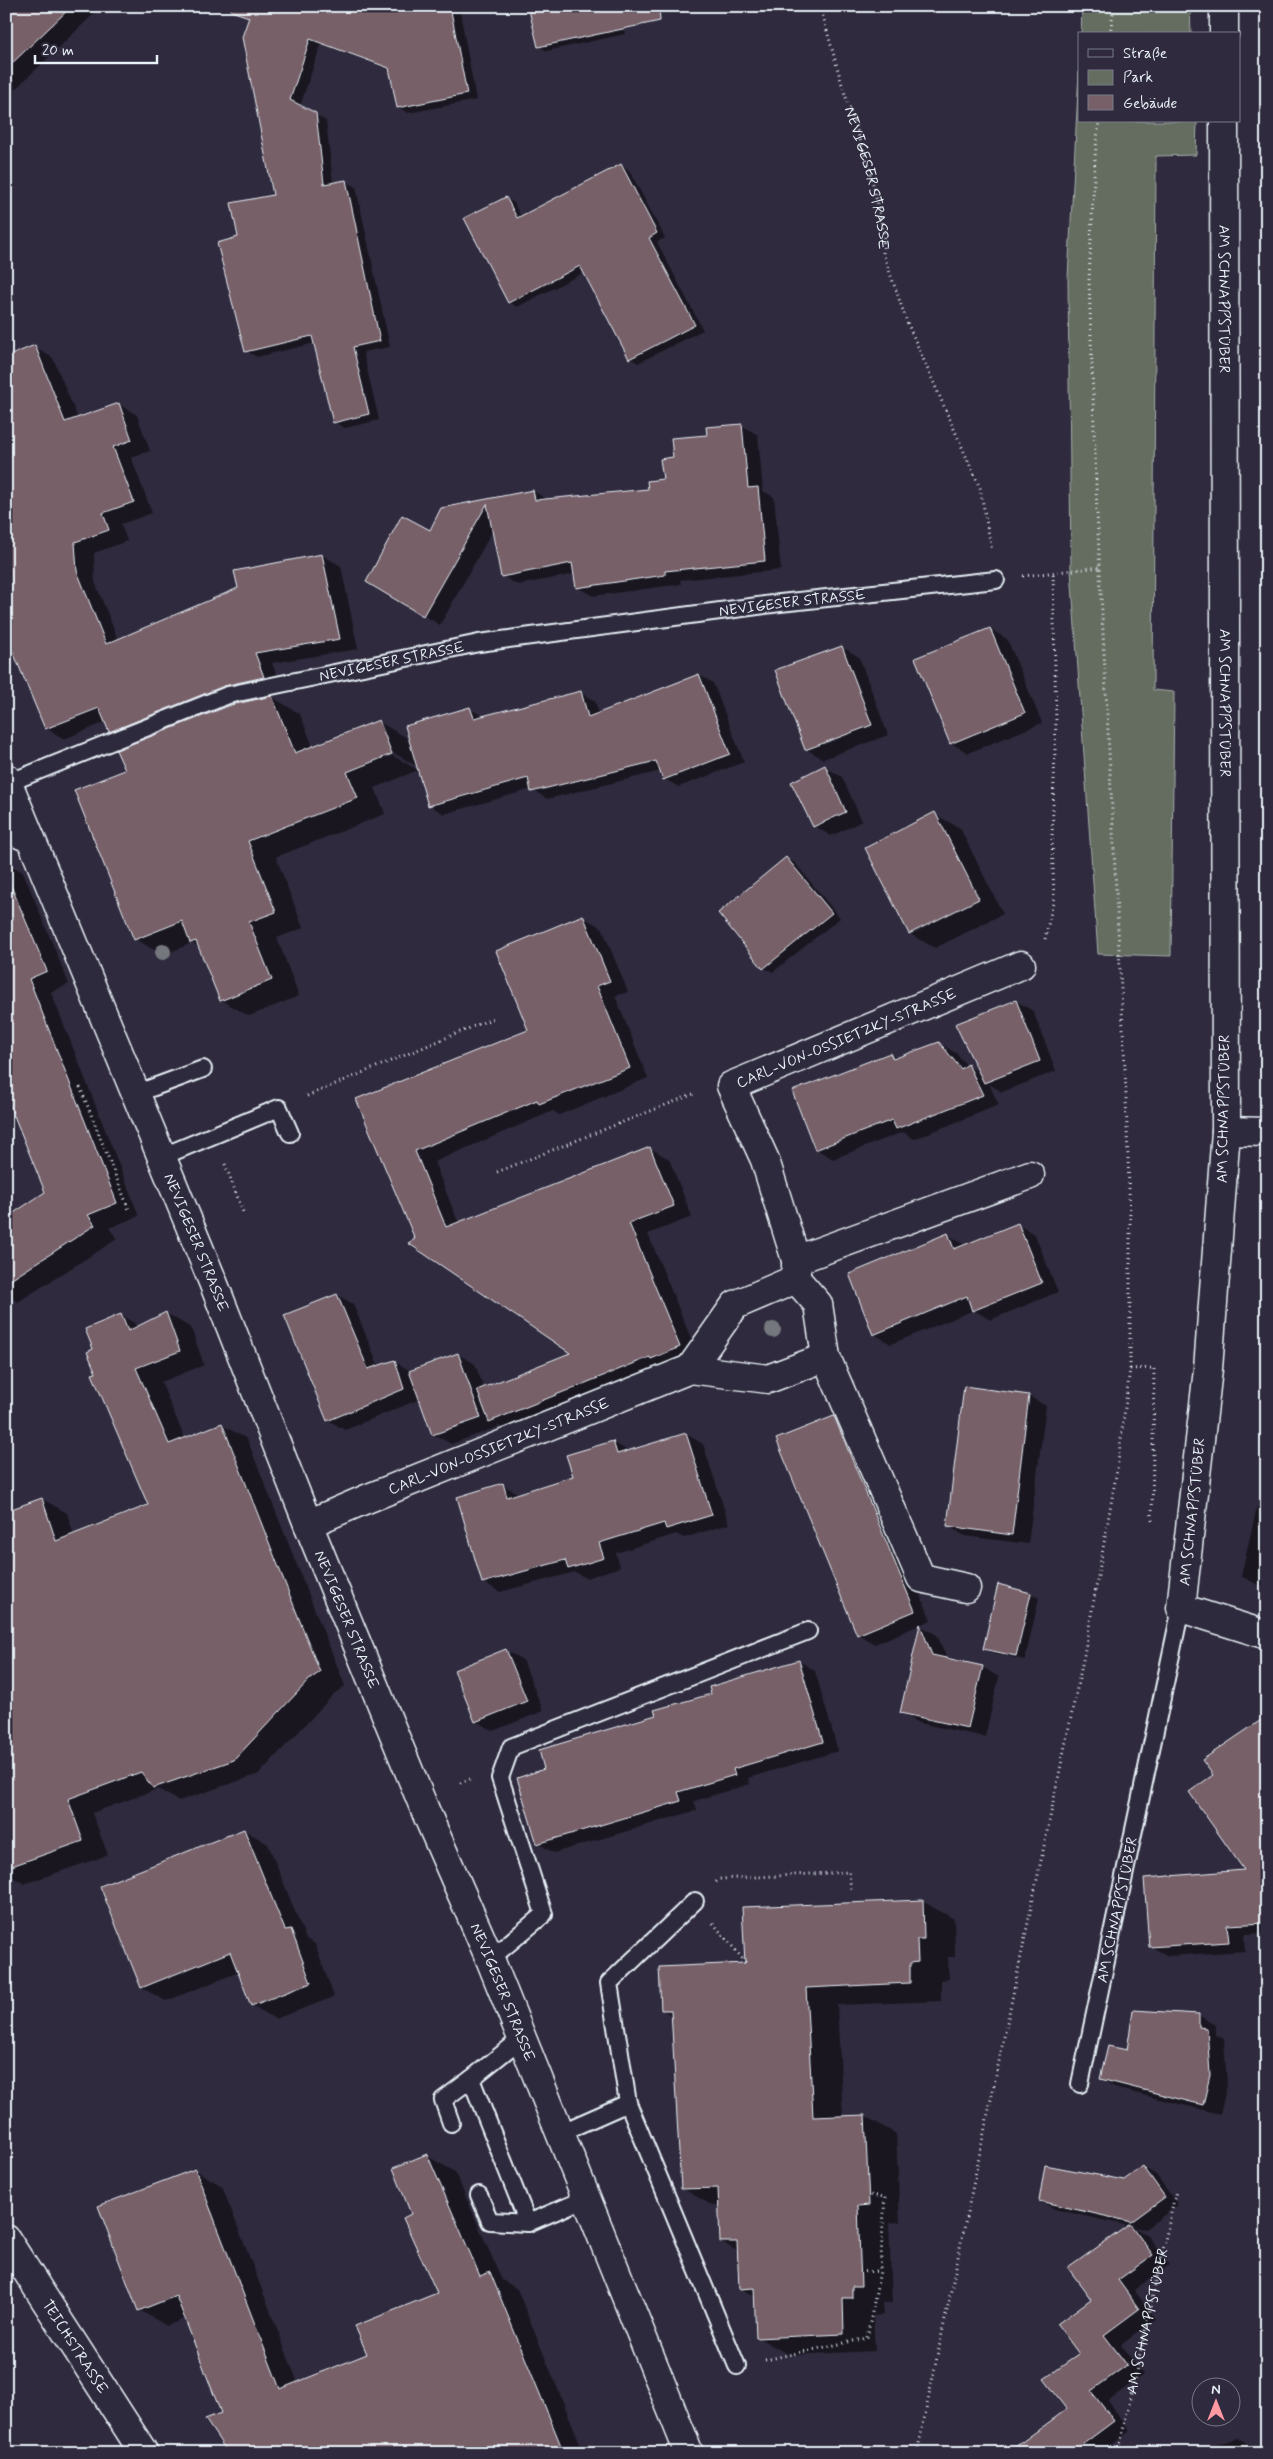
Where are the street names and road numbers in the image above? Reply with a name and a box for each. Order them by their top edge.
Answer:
street label: NEVIGESER STRASSE [839,104,894,251]
street label: AM SCHNAPPSTÜBER [1213,225,1233,373]
street label: NEVIGESER STRASSE [718,585,867,622]
street label: AM SCHNAPPSTÜBER [1214,629,1234,777]
street label: NEVIGESER STRASSE [318,637,466,687]
street label: CARL-VON-OSSIETZKY-STRASSE [734,984,960,1094]
street label: AM SCHNAPPSTÜBER [1213,1035,1235,1183]
street label: NEVIGESER STRASSE [159,1171,233,1315]
street label: CARL-VON-OSSIETZKY-STRASSE [386,1393,613,1500]
street label: AM SCHNAPPSTÜBER [1175,1437,1211,1587]
street label: NEVIGESER STRASSE [309,1548,383,1692]
street label: AM SCHNAPPSTÜBER [1093,1835,1143,1985]
street label: NEVIGESER STRASSE [465,1920,539,2065]
street label: AM SCHNAPPSTÜBER [1122,2247,1174,2396]
street label: TEICHSTRASSE [37,2296,112,2398]

